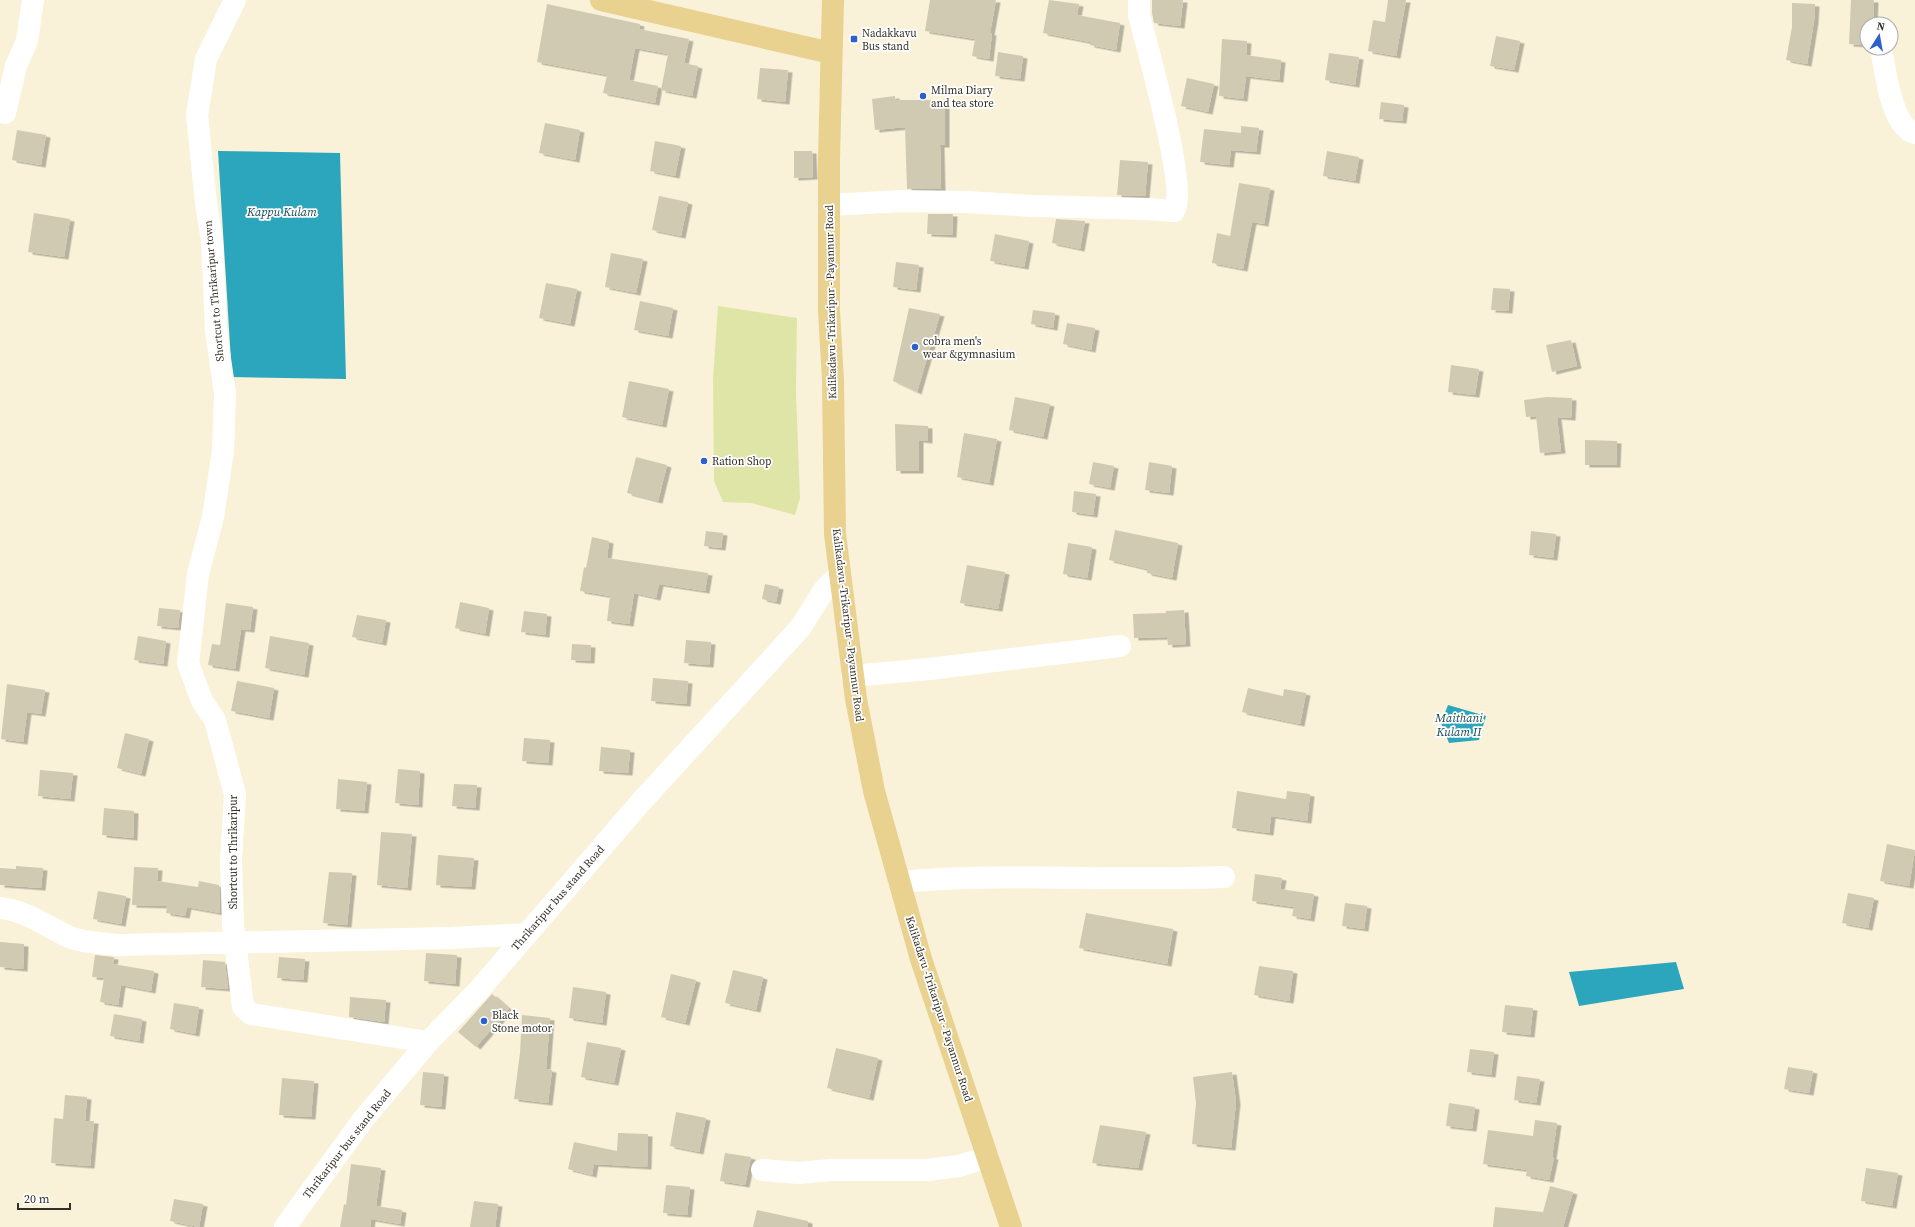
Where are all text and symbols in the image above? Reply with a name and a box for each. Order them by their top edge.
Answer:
north arrow [1859,16,1899,56]
text: N [1875,19,1886,35]
place label: Nadakkavu Bus stand [862,26,917,54]
marker: Nadakkavu Bus stand [849,34,859,44]
place label: Milma Diary and tea store [931,83,994,111]
marker: Milma Diary and tea store [918,91,928,101]
water label: Kappu Kulam [246,204,317,220]
street label: Kalikadavu -Trikaripur - Payannur Road [822,204,840,399]
street label: Shortcut to Thrikaripur town [200,219,228,362]
place label: cobra men's wear &gymnasium [923,334,1015,362]
marker: cobra men's wear &gymnasium [910,342,920,352]
place label: Ration Shop [712,454,771,469]
marker: Ration Shop [699,456,709,466]
street label: Kalikadavu -Trikaripur - Payannur Road [829,528,867,723]
water label: Maithani Kulam II [1434,710,1483,740]
street label: Shortcut to Thrikaripur [226,794,241,909]
street label: Thrikaripur bus stand Road [508,842,608,954]
street label: Kalikadavu -Trikaripur - Payannur Road [902,914,976,1104]
place label: Black Stone motor [492,1008,552,1036]
marker: Black Stone motor [479,1016,489,1026]
street label: Thrikaripur bus stand Road [300,1086,395,1202]
scale bar [18,1185,70,1211]
text: 20 m [24,1191,50,1207]

